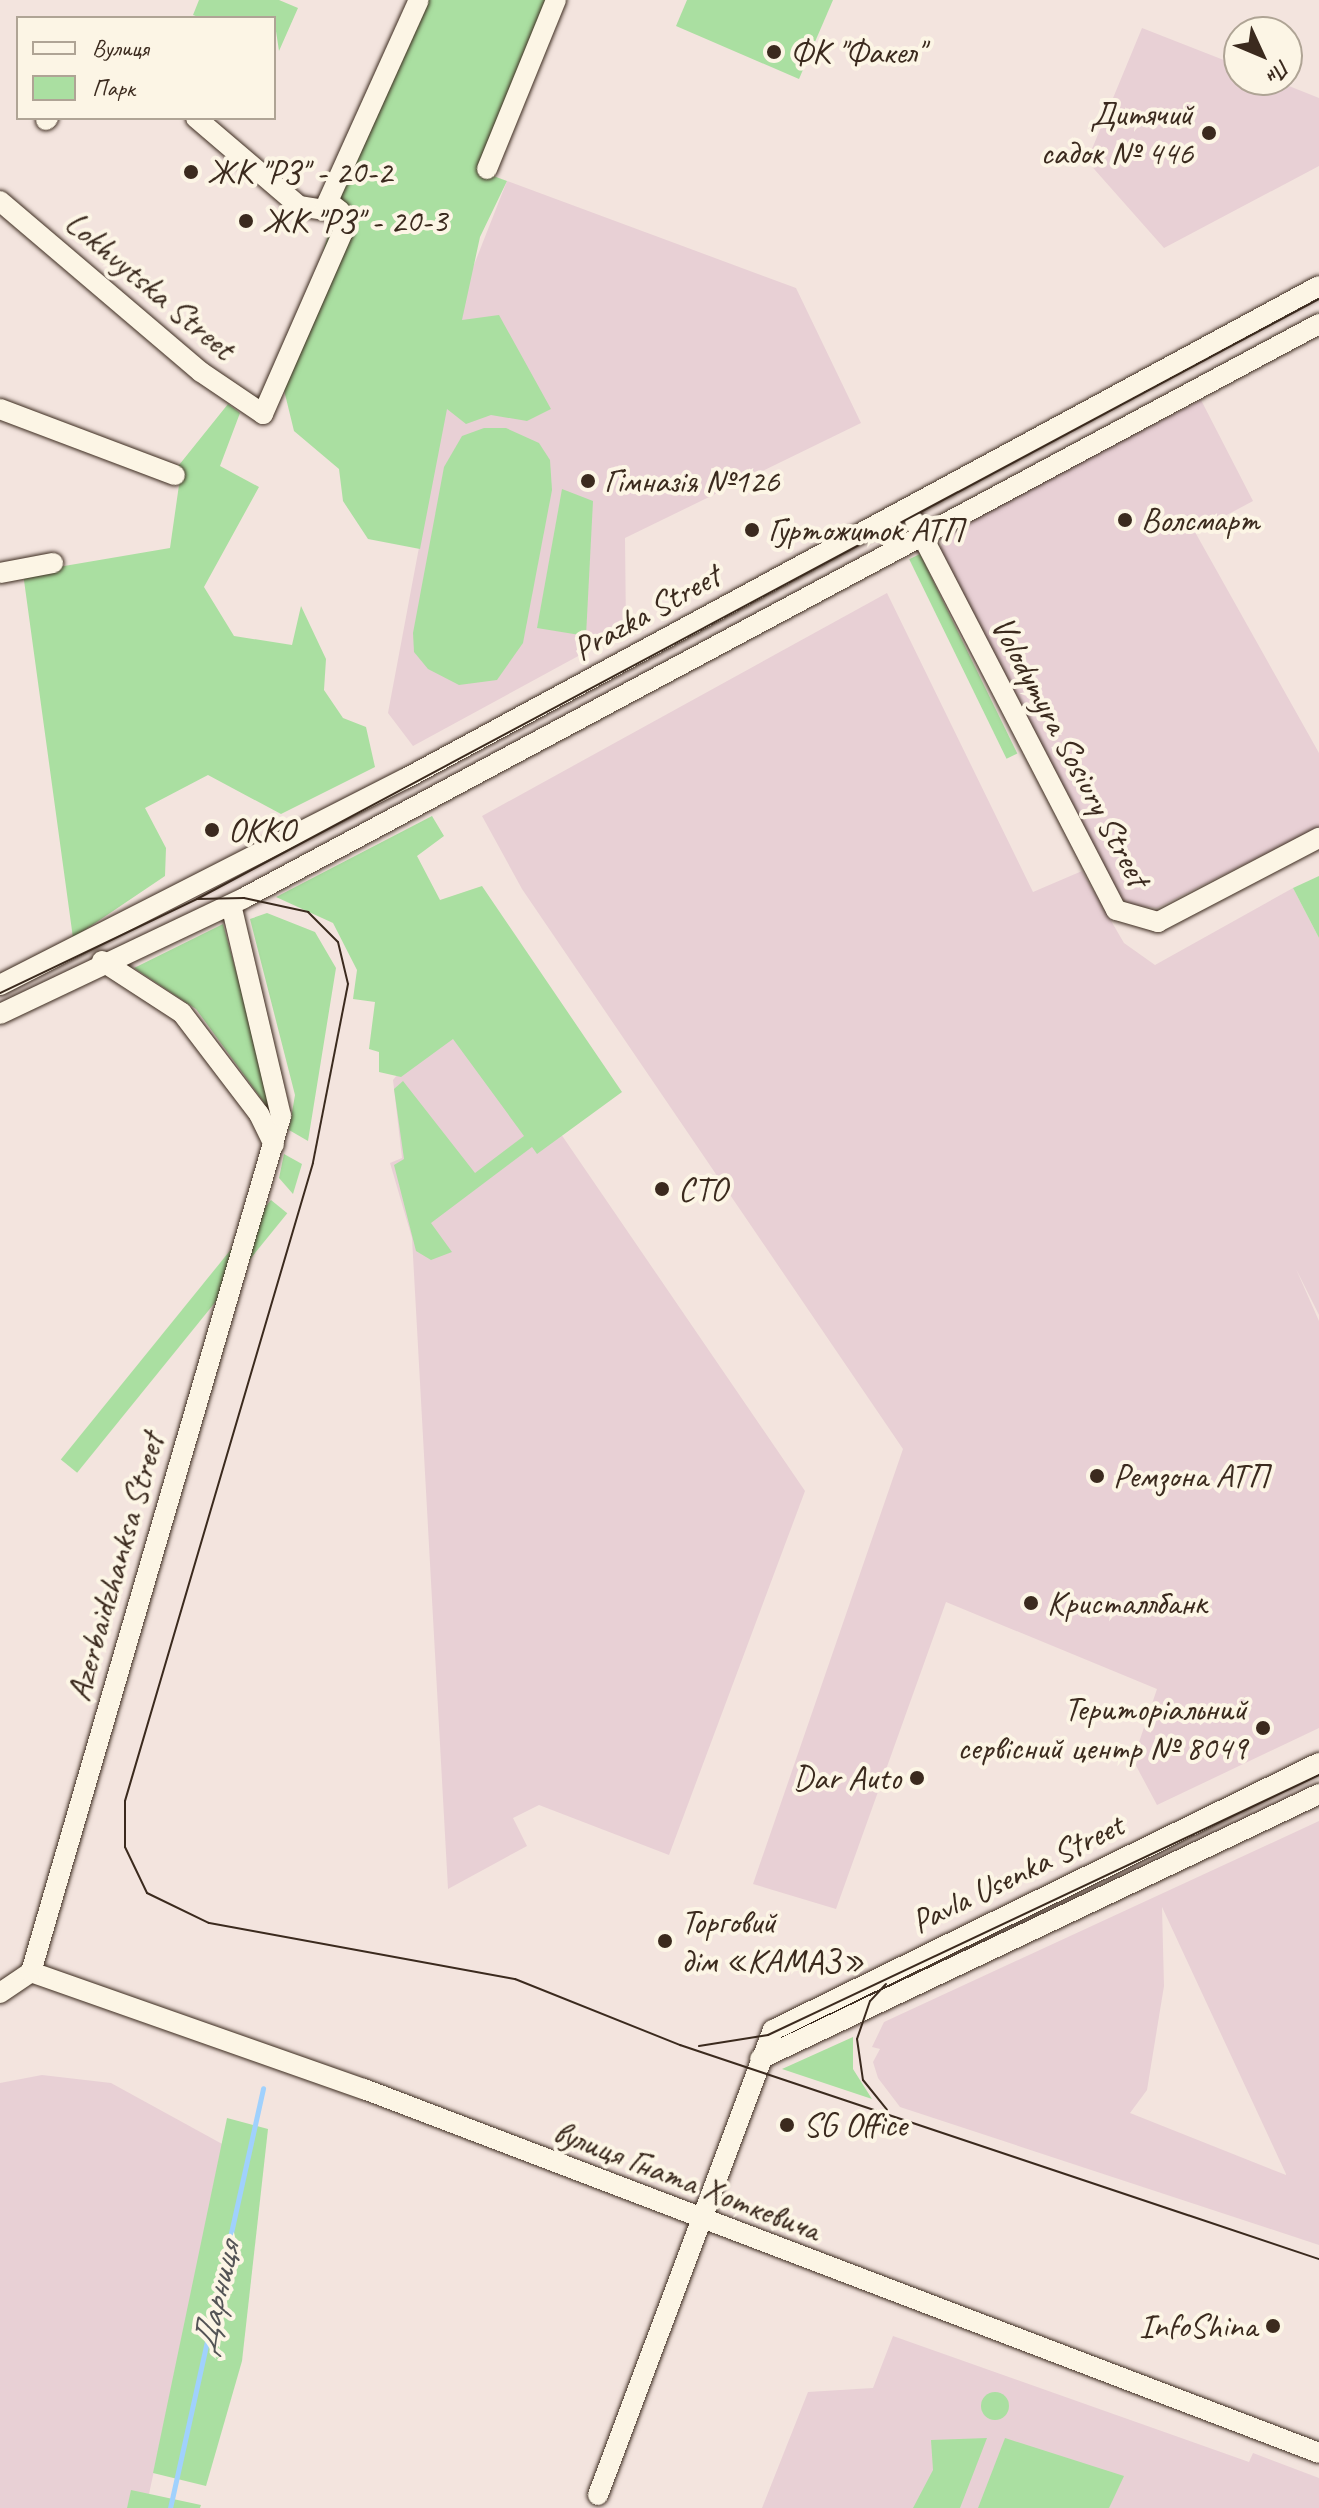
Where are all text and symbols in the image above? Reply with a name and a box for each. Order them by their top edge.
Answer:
legend [16,16,276,120]
north arrow [1223,16,1303,96]
place label: ФК "Факел" [790,32,924,72]
text: Вулиця [92,33,149,63]
marker: ФК "Факел" [765,43,783,61]
text: Пн [1261,53,1297,89]
text: Парк [92,73,135,103]
place label: Дитячий садок № 446 [1040,93,1193,172]
marker: Дитячий садок № 446 [1200,124,1218,142]
place label: ЖК "РЗ" - 20-2 [207,152,392,192]
marker: ЖК "РЗ" - 20-2 [182,163,200,181]
place label: ЖК "РЗ" - 20-3 [262,201,447,241]
street label: Lokhvytska Street [57,202,243,368]
marker: ЖК "РЗ" - 20-3 [237,212,255,230]
place label: Гімназія №126 [604,461,779,501]
marker: Гімназія №126 [579,472,597,490]
place label: Волсмарт [1141,500,1259,540]
place label: Гуртожиток АТП [768,510,962,550]
marker: Волсмарт [1116,511,1134,529]
marker: Гуртожиток АТП [743,521,761,539]
street label: Prazka Street [565,555,727,669]
street label: Volodymyra Sosiury Street [983,609,1159,893]
place label: OKKO [228,810,295,850]
marker: OKKO [203,821,221,839]
place label: СТО [678,1169,727,1209]
marker: СТО [653,1180,671,1198]
street label: Azerbaidzhanksa Street [57,1429,173,1705]
place label: Ремзона АТП [1113,1456,1267,1496]
marker: Ремзона АТП [1088,1467,1106,1485]
place label: Кристаллбанк [1047,1583,1206,1623]
marker: Кристаллбанк [1022,1594,1040,1612]
place label: Територіальний сервісний центр № 8049 [957,1688,1247,1768]
marker: Територіальний сервісний центр № 8049 [1254,1719,1272,1737]
place label: Dar Auto [793,1758,901,1798]
marker: Dar Auto [908,1769,926,1787]
street label: Pavla Usenka Street [904,1804,1130,1942]
place label: Торговий дім «КАМАЗ» [681,1901,865,1980]
marker: Торговий дім «КАМАЗ» [656,1932,674,1950]
place label: SG Office [803,2105,907,2145]
street label: вулиця Гната Хоткевича [550,2111,824,2249]
marker: SG Office [778,2116,796,2134]
water label: Дарниця [182,2238,250,2358]
place label: InfoShina [1139,2306,1257,2346]
marker: InfoShina [1264,2317,1282,2335]

